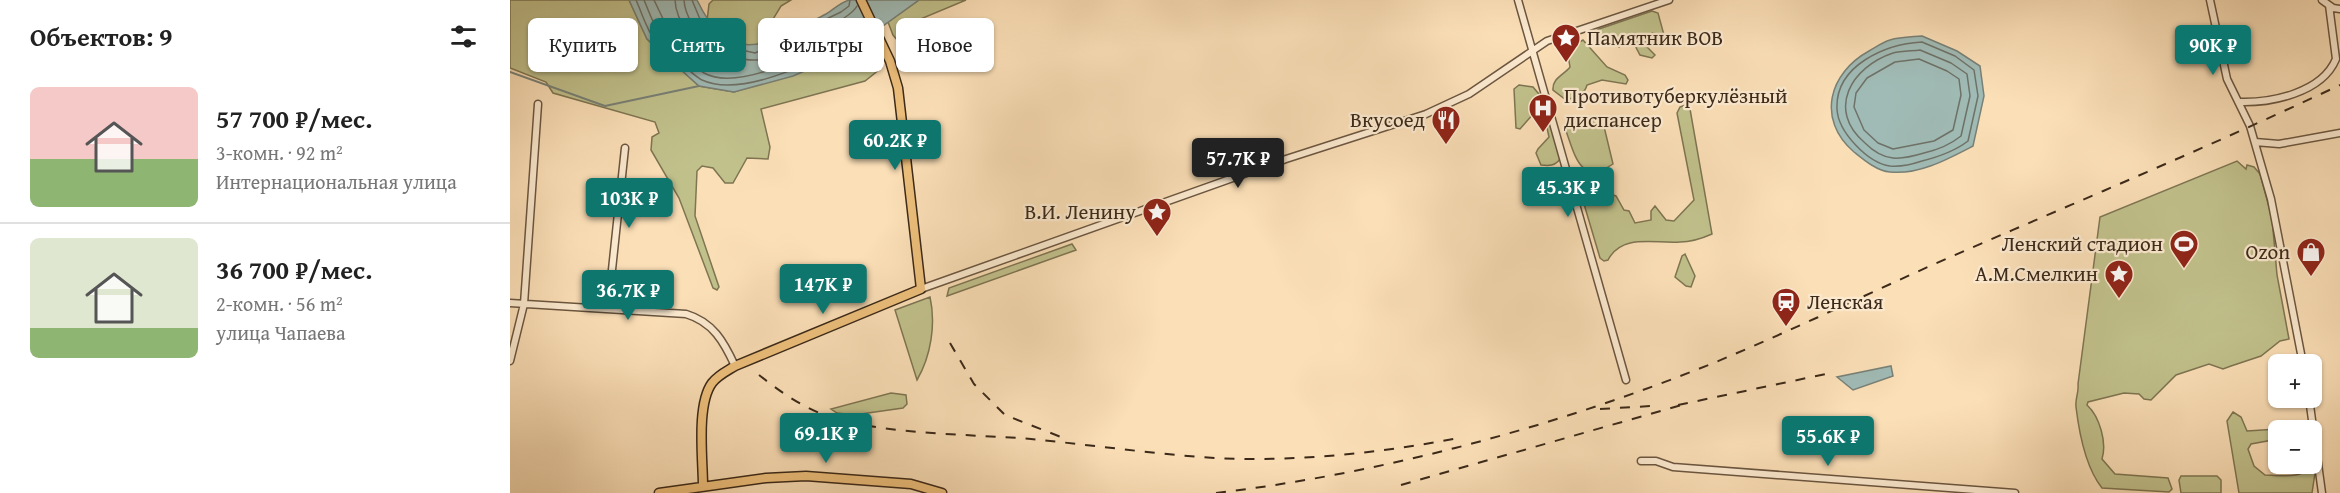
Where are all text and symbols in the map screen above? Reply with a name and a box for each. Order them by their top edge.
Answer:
text: Объектов: 9 [30,17,173,56]
chip: Купить [528,18,638,72]
chip: Снять [650,18,746,72]
chip: Фильтры [758,18,884,72]
chip: Новое [896,18,994,72]
icon: filters [447,20,480,53]
place icon: Памятник ВОВ [1550,22,1582,64]
place label: Памятник ВОВ [1587,22,1723,53]
pin: 90K ₽ [2171,25,2255,76]
text: 90K ₽ [2189,30,2237,59]
place label: Противотуберкулёзный диспансер [1564,80,1788,135]
hospital icon: Противотуберкулёзный диспансер [1527,92,1559,134]
text: 57 700 ₽/мес. [216,99,372,138]
place label: Вкусоед [1350,104,1426,135]
restaurant icon: Вкусоед [1430,104,1462,146]
icon: home [78,111,150,183]
pin: 60.2K ₽ [840,120,950,171]
text: 60.2K ₽ [863,125,927,154]
text: 3-комн. · 92 m² [216,138,343,167]
pin: 57.7K ₽ [1183,138,1293,189]
text: 57.7K ₽ [1206,143,1270,172]
text: Интернациональная улица [216,167,457,196]
pin: 45.3K ₽ [1513,167,1623,218]
text: 45.3K ₽ [1536,172,1600,201]
pin: 103K ₽ [580,178,678,229]
text: 103K ₽ [600,183,658,212]
place label: В.И. Ленину [1024,196,1136,227]
place icon: В.И. Ленину [1141,196,1173,238]
place label: Ленский стадион [2001,228,2163,259]
sports icon: Ленский стадион [2168,228,2200,270]
place label: Ozon [2246,236,2290,267]
shop icon: Ozon [2295,236,2327,278]
text: 36 700 ₽/мес. [216,250,372,289]
place label: А.М.Смелкин [1975,258,2098,289]
place icon: А.М.Смелкин [2103,258,2135,300]
icon: home [78,262,150,334]
pin: 147K ₽ [774,264,872,315]
text: 147K ₽ [794,269,852,298]
pin: 36.7K ₽ [573,270,683,321]
text: 36.7K ₽ [596,275,660,304]
station icon: Ленская [1770,286,1802,328]
place label: Ленская [1807,286,1884,317]
text: 2-комн. · 56 m² [216,289,343,318]
text: улица Чапаева [216,318,346,347]
map controls [2268,354,2322,474]
button: + [2268,354,2322,408]
pin: 69.1K ₽ [771,413,881,464]
pin: 55.6K ₽ [1773,416,1883,467]
text: 69.1K ₽ [794,418,858,447]
button: − [2268,420,2322,474]
text: 55.6K ₽ [1796,421,1860,450]

